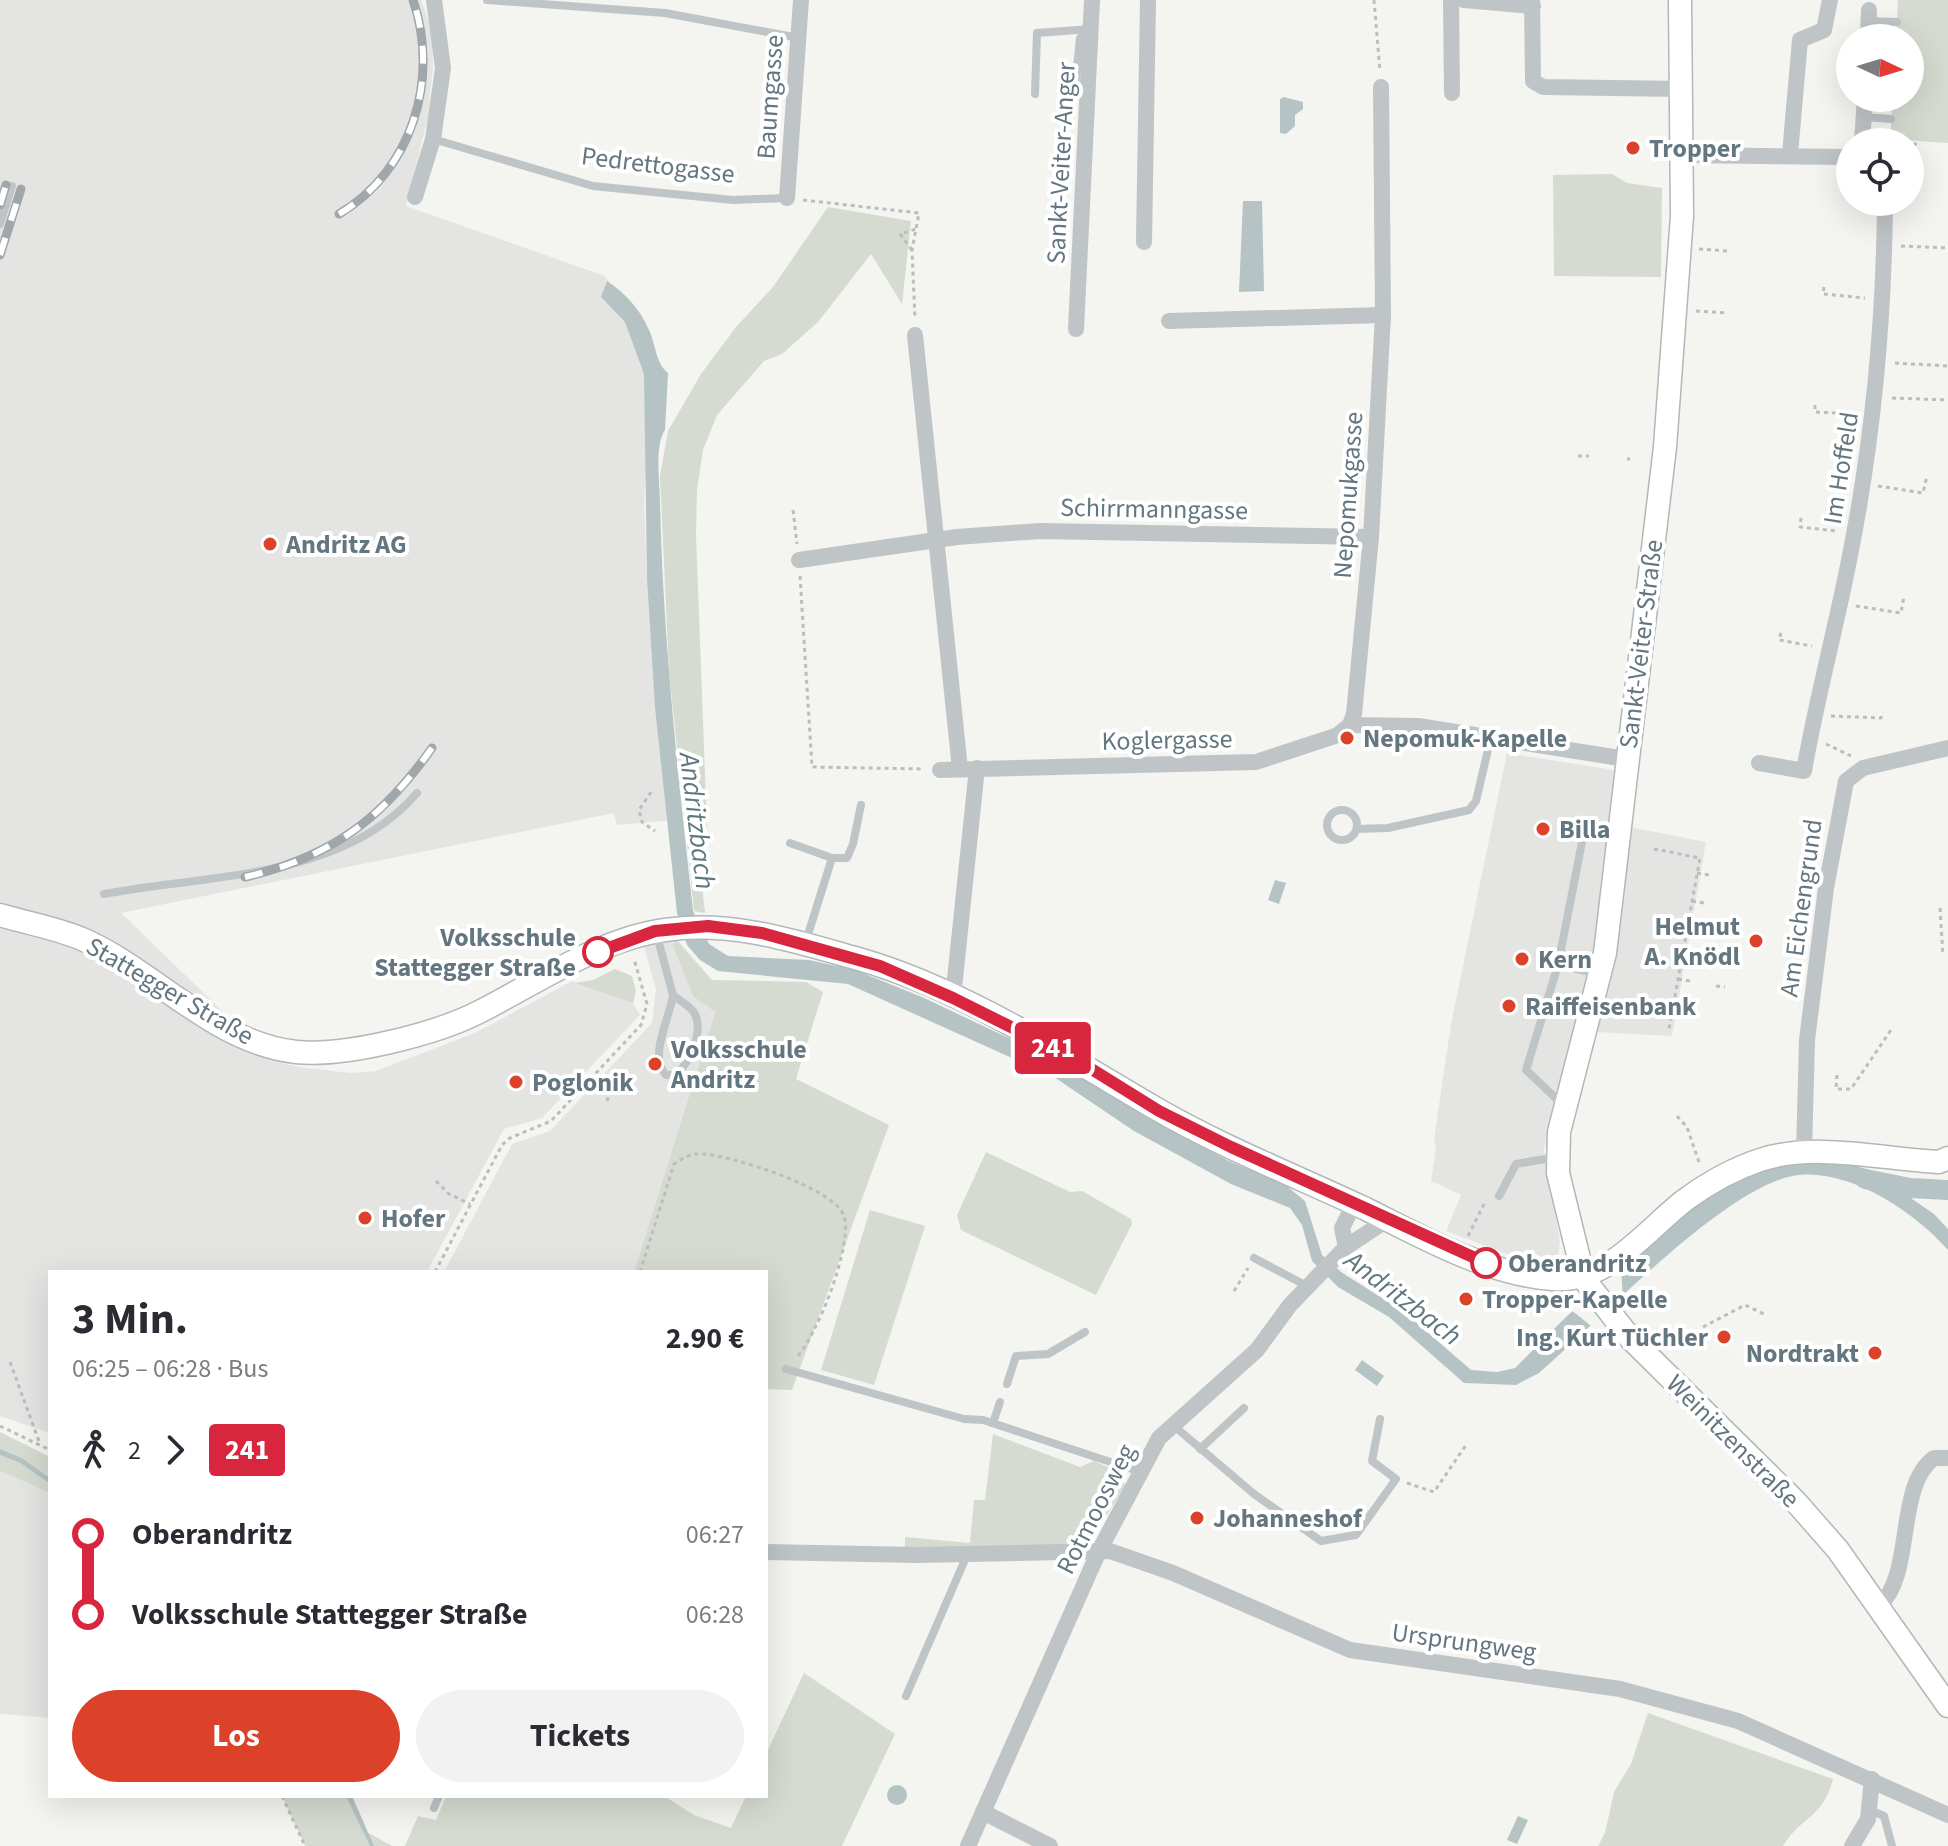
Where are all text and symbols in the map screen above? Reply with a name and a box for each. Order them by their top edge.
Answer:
north arrow [1836,24,1924,112]
map controls [1836,24,1924,216]
street label: Baumgasse [747,34,793,160]
street label: Sankt-Veiter-Anger [1037,60,1085,265]
button: locate [1836,128,1924,216]
place label: Tropper [1649,130,1741,167]
street label: Pedrettogasse [579,137,737,193]
marker: Tropper [1624,139,1642,157]
street label: Im Hoffeld [1814,409,1868,527]
street label: Nepomukgasse [1324,410,1372,580]
street label: Schirrmanngasse [1060,489,1248,529]
place label: Andritz AG [285,526,407,563]
marker: Andritz AG [261,535,279,553]
street label: Sankt-Veiter-Straße [1610,537,1672,751]
street label: Koglergasse [1101,720,1233,760]
place label: Nepomuk-Kapelle [1363,720,1567,757]
marker: Nepomuk-Kapelle [1338,729,1356,747]
water label: Andritzbach [669,748,725,892]
place label: Billa [1559,811,1610,848]
street label: Am Eichengrund [1770,817,1832,999]
marker: Billa [1534,820,1552,838]
place label: Helmut A. Knödl [1644,908,1741,975]
place label: Volksschule Stattegger Straße [374,919,576,986]
street label: Stattegger Straße [79,928,261,1054]
marker: Helmut A. Knödl [1747,932,1765,950]
marker: Volksschule Stattegger Straße [583,937,613,967]
place label: Kern [1538,941,1592,978]
marker: Kern [1513,950,1531,968]
place label: Raiffeisenbank [1525,988,1697,1025]
marker: Raiffeisenbank [1500,997,1518,1015]
line badge: 241 [1007,1022,1099,1074]
text: 241 [1031,1028,1075,1068]
place label: Volksschule Andritz [670,1031,807,1098]
marker: Volksschule Andritz [646,1055,664,1073]
place label: Poglonik [532,1064,634,1101]
marker: Poglonik [507,1073,525,1091]
place label: Hofer [381,1200,446,1237]
marker: Hofer [356,1209,374,1227]
water label: Andritzbach [1334,1239,1470,1355]
place label: Oberandritz [1508,1245,1647,1282]
marker: Oberandritz [1471,1248,1501,1278]
place label: Tropper-Kapelle [1482,1281,1668,1318]
text: 3 Min. [72,1288,188,1351]
marker: Tropper-Kapelle [1457,1290,1475,1308]
text: 2.90 € [666,1317,744,1360]
place label: Ing. Kurt Tüchler [1516,1319,1709,1356]
marker: Ing. Kurt Tüchler [1715,1328,1733,1346]
place label: Nordtrakt [1746,1335,1859,1372]
marker: Nordtrakt [1866,1344,1884,1362]
text: 06:25 – 06:28 · Bus [72,1350,268,1387]
street label: Weinitzenstraße [1658,1366,1808,1516]
icon: walk [72,1428,116,1472]
icon: forward [153,1428,197,1472]
text: 241 [225,1430,269,1470]
text: 2 [128,1432,141,1469]
street label: Rotmoosweg [1047,1437,1145,1581]
place label: Johanneshof [1213,1500,1363,1537]
marker: Johanneshof [1188,1509,1206,1527]
text: Oberandritz [132,1513,292,1556]
text: 06:27 [686,1516,744,1553]
text: Volksschule Stattegger Straße [132,1593,527,1636]
text: 06:28 [686,1596,744,1633]
street label: Ursprungweg [1389,1614,1539,1670]
button: Los [72,1690,400,1782]
button: Tickets [416,1690,744,1782]

